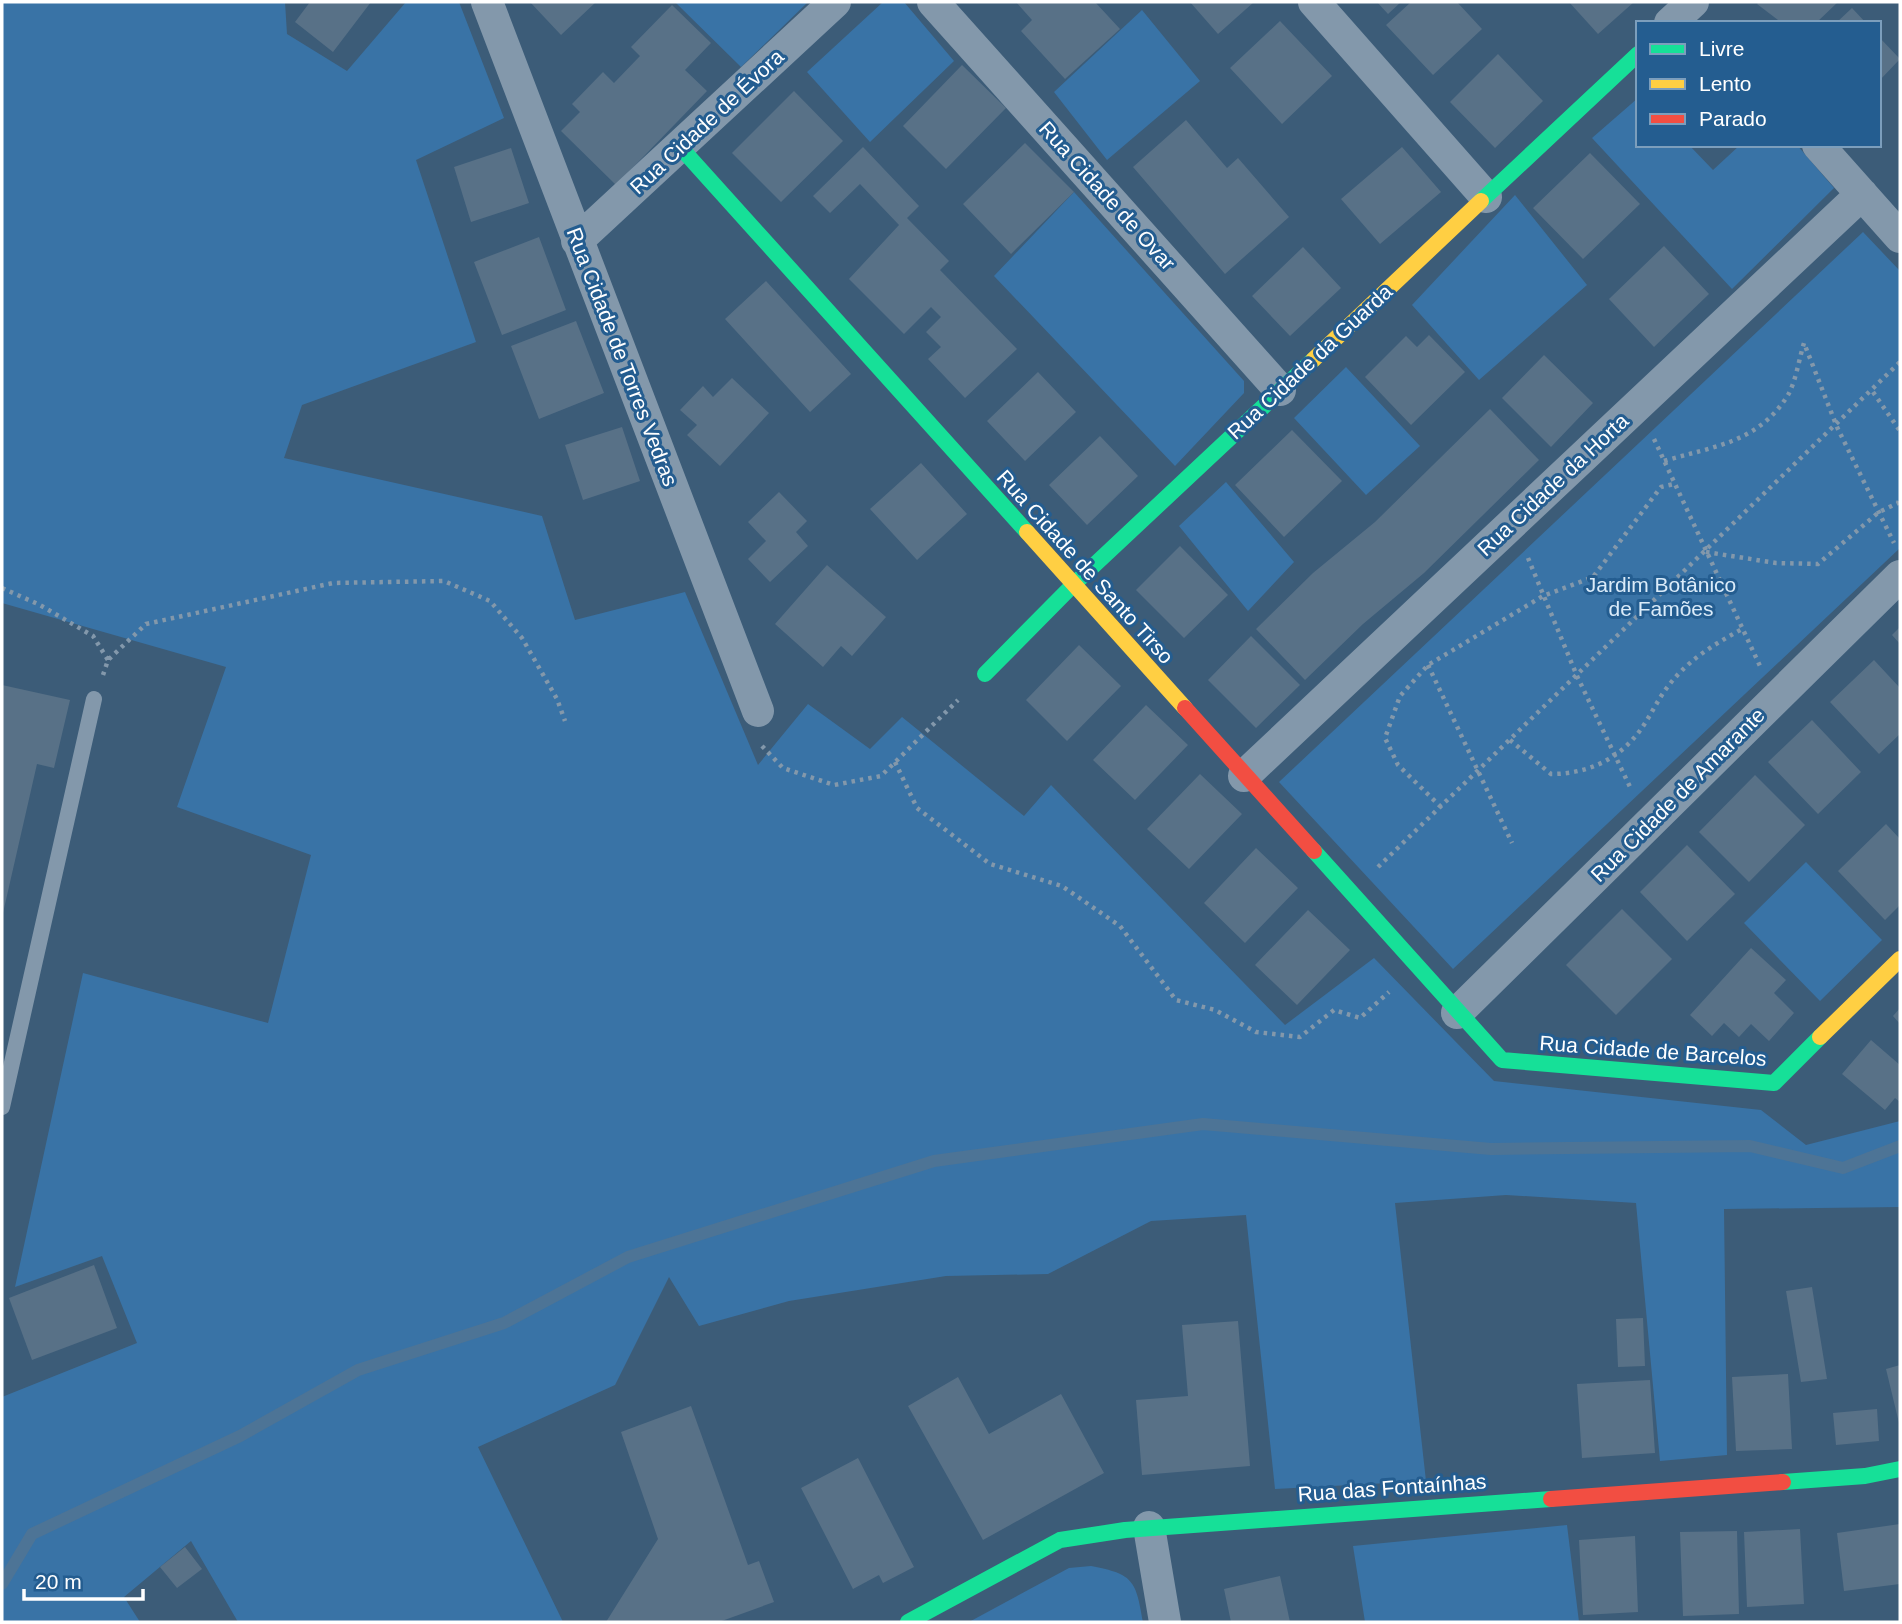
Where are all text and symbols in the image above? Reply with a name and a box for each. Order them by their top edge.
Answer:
legend [1636,21,1881,147]
text: Livre [1699,37,1745,60]
street label: Rua Cidade de Évora [625,45,788,199]
text: Lento [1699,72,1752,95]
text: Parado [1699,107,1767,130]
street label: Rua Cidade de Ovar [1035,117,1180,274]
street label: Rua Cidade de Torres Vedras [562,224,683,489]
street label: Rua Cidade da Guarda [1223,279,1397,444]
street label: Rua Cidade da Horta [1473,409,1633,560]
street label: Rua Cidade de Santo Tirso [992,465,1178,668]
park label: Jardim Botânico de Famões [1586,573,1736,620]
street label: Rua Cidade de Amarante [1586,703,1769,886]
street label: Rua Cidade de Barcelos [1539,1031,1767,1070]
street label: Rua das Fontaínhas [1297,1469,1487,1506]
scale bar [24,1558,144,1602]
text: 20 m [35,1570,82,1593]

